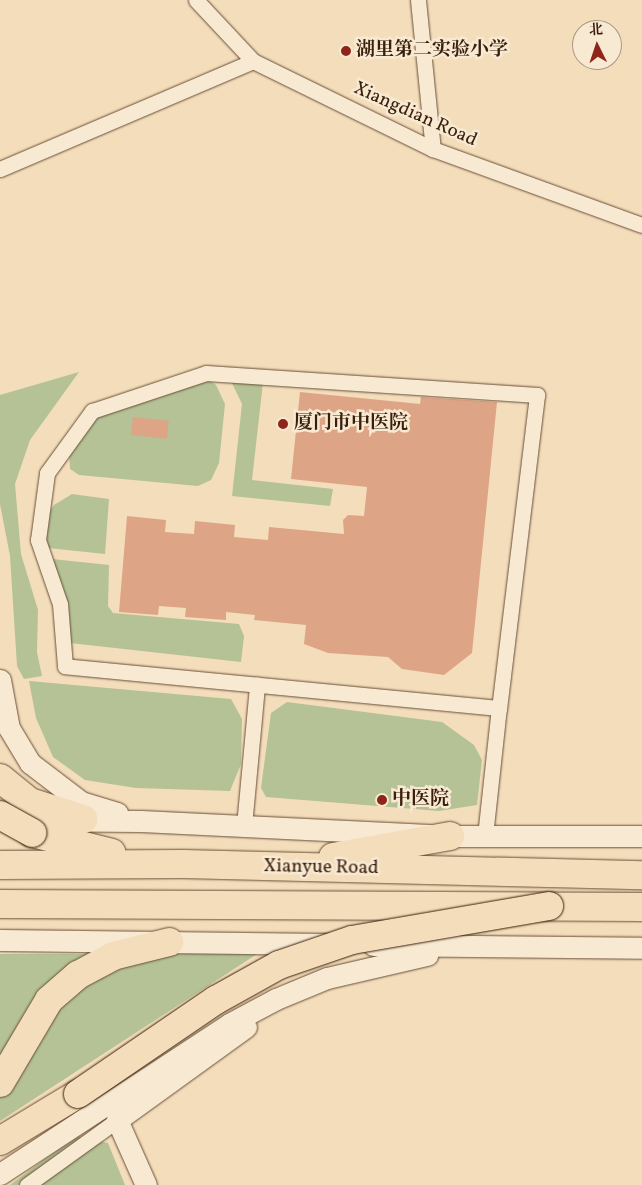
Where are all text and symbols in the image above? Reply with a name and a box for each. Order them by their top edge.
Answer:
north arrow [572,20,622,70]
text: 北 [588,21,604,41]
place label: 湖里第二实验小学 [356,40,508,62]
marker: 湖里第二实验小学 [340,45,352,57]
street label: Xiangdian Road [350,78,480,152]
place label: 厦门市中医院 [294,413,408,435]
marker: 厦门市中医院 [276,417,290,431]
place label: 中医院 [392,789,449,811]
marker: 中医院 [376,794,388,806]
street label: Xianyue Road [263,856,379,880]

